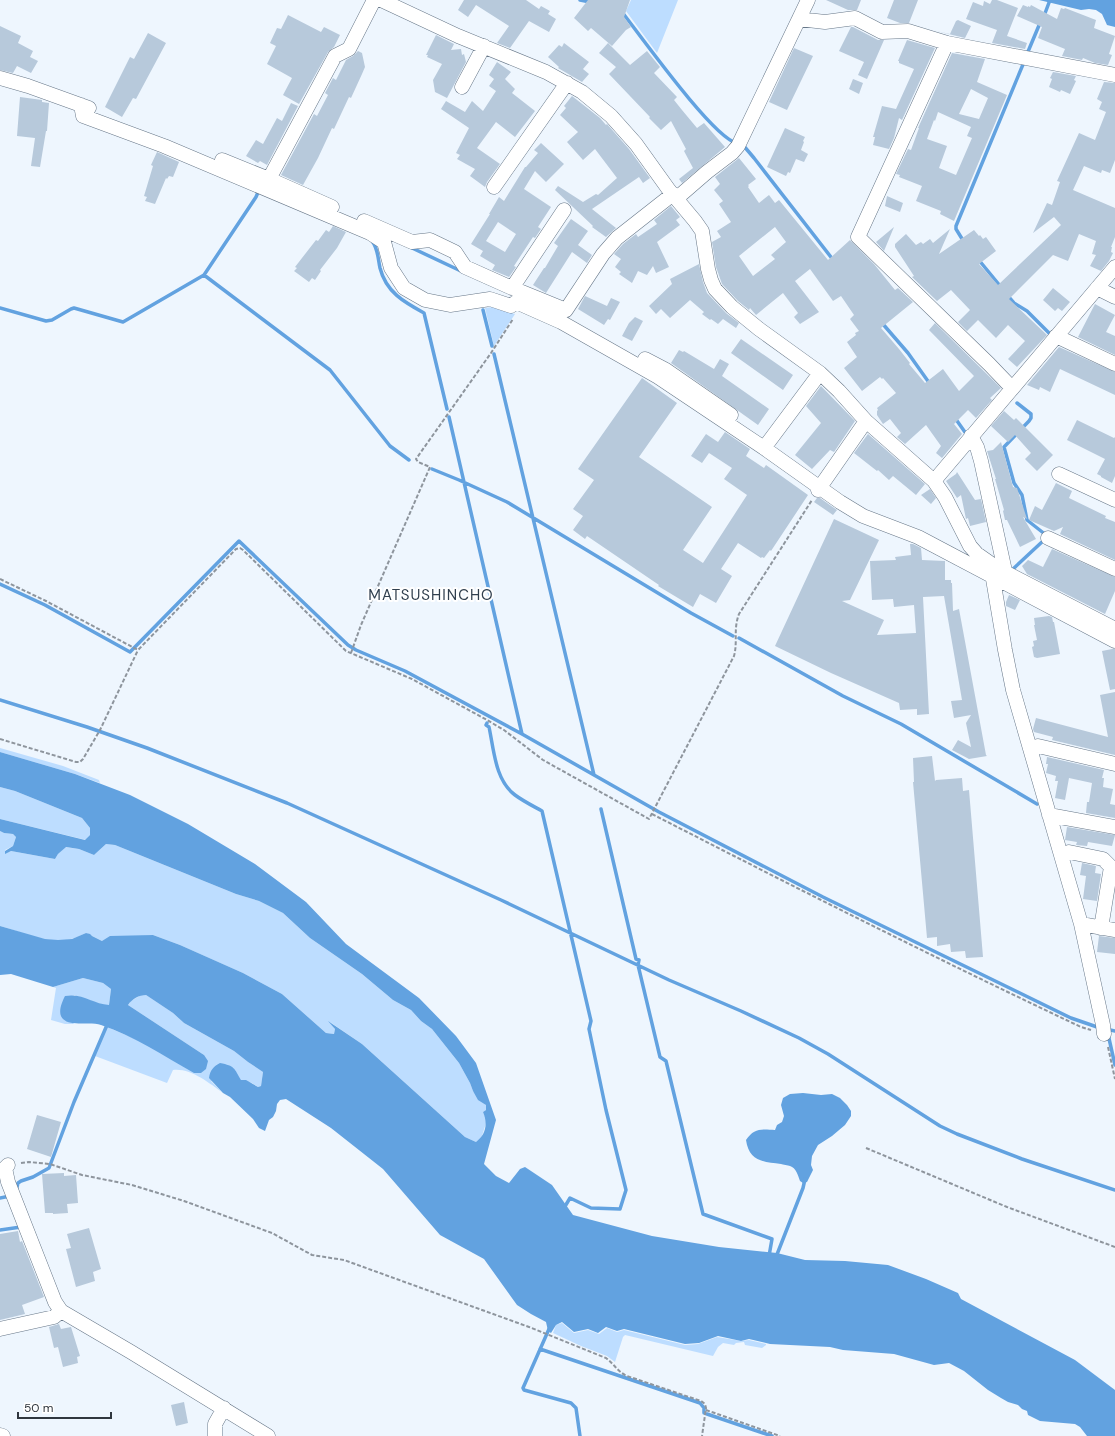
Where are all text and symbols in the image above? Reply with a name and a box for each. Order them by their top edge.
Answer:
district label: MATSUSHINCHO [368,585,494,605]
scale bar [18,1394,111,1420]
text: 50 m [24,1400,53,1416]

